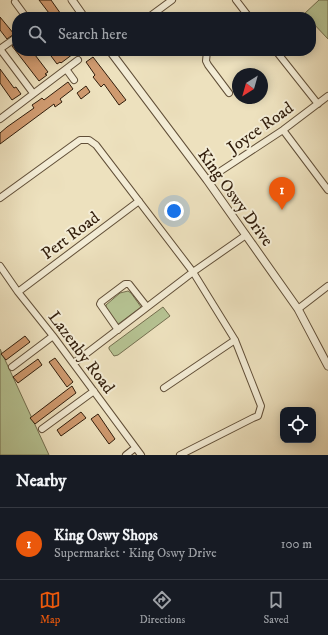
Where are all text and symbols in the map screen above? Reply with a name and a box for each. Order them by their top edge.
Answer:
search box [12,12,316,56]
icon: search [26,23,48,45]
text: Search here [58,25,127,44]
north arrow [232,68,268,104]
street label: Joyce Road [222,97,298,160]
street label: King Oswy Drive [192,144,278,251]
pin: 1 [269,177,295,210]
your location [164,201,184,221]
street label: Pert Road [37,206,105,265]
street label: Lazenby Road [43,307,120,399]
map controls [280,407,316,443]
button: locate [280,407,316,443]
text: Nearby [16,470,66,492]
text: King Oswy Shops [54,526,158,545]
text: 1 [27,536,31,552]
text: 100 m [281,536,312,552]
text: Supermarket · King Oswy Drive [54,545,217,561]
tab: Map [39,589,61,627]
tab: Directions [140,589,185,627]
tab: Saved [264,589,289,627]

